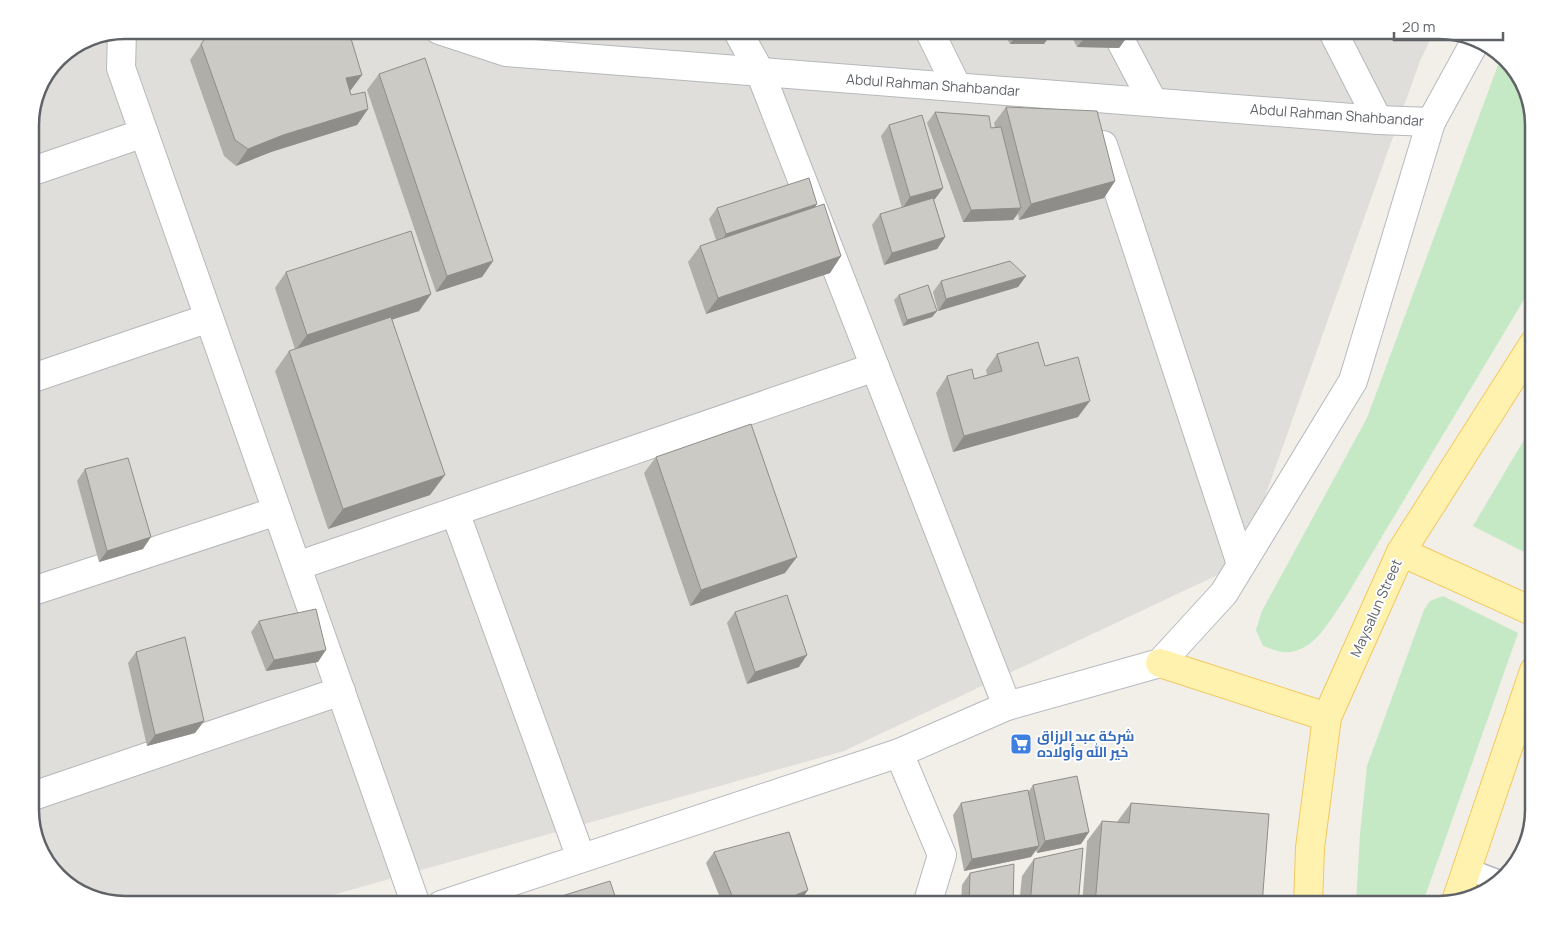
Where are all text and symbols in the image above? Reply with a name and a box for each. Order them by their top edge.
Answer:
scale bar [1394,10,1503,42]
text: 20 m [1402,16,1435,37]
street label: Abdul Rahman Shahbandar [846,69,1020,100]
street label: Abdul Rahman Shahbandar [1250,99,1424,130]
street label: Maysalun Street [1345,555,1406,660]
place label: شركة عبد الرزاق خير الله وأولاده [1037,726,1134,761]
supermarket icon: شركة عبد الرزاق خير الله وأولاده [1009,732,1033,756]

